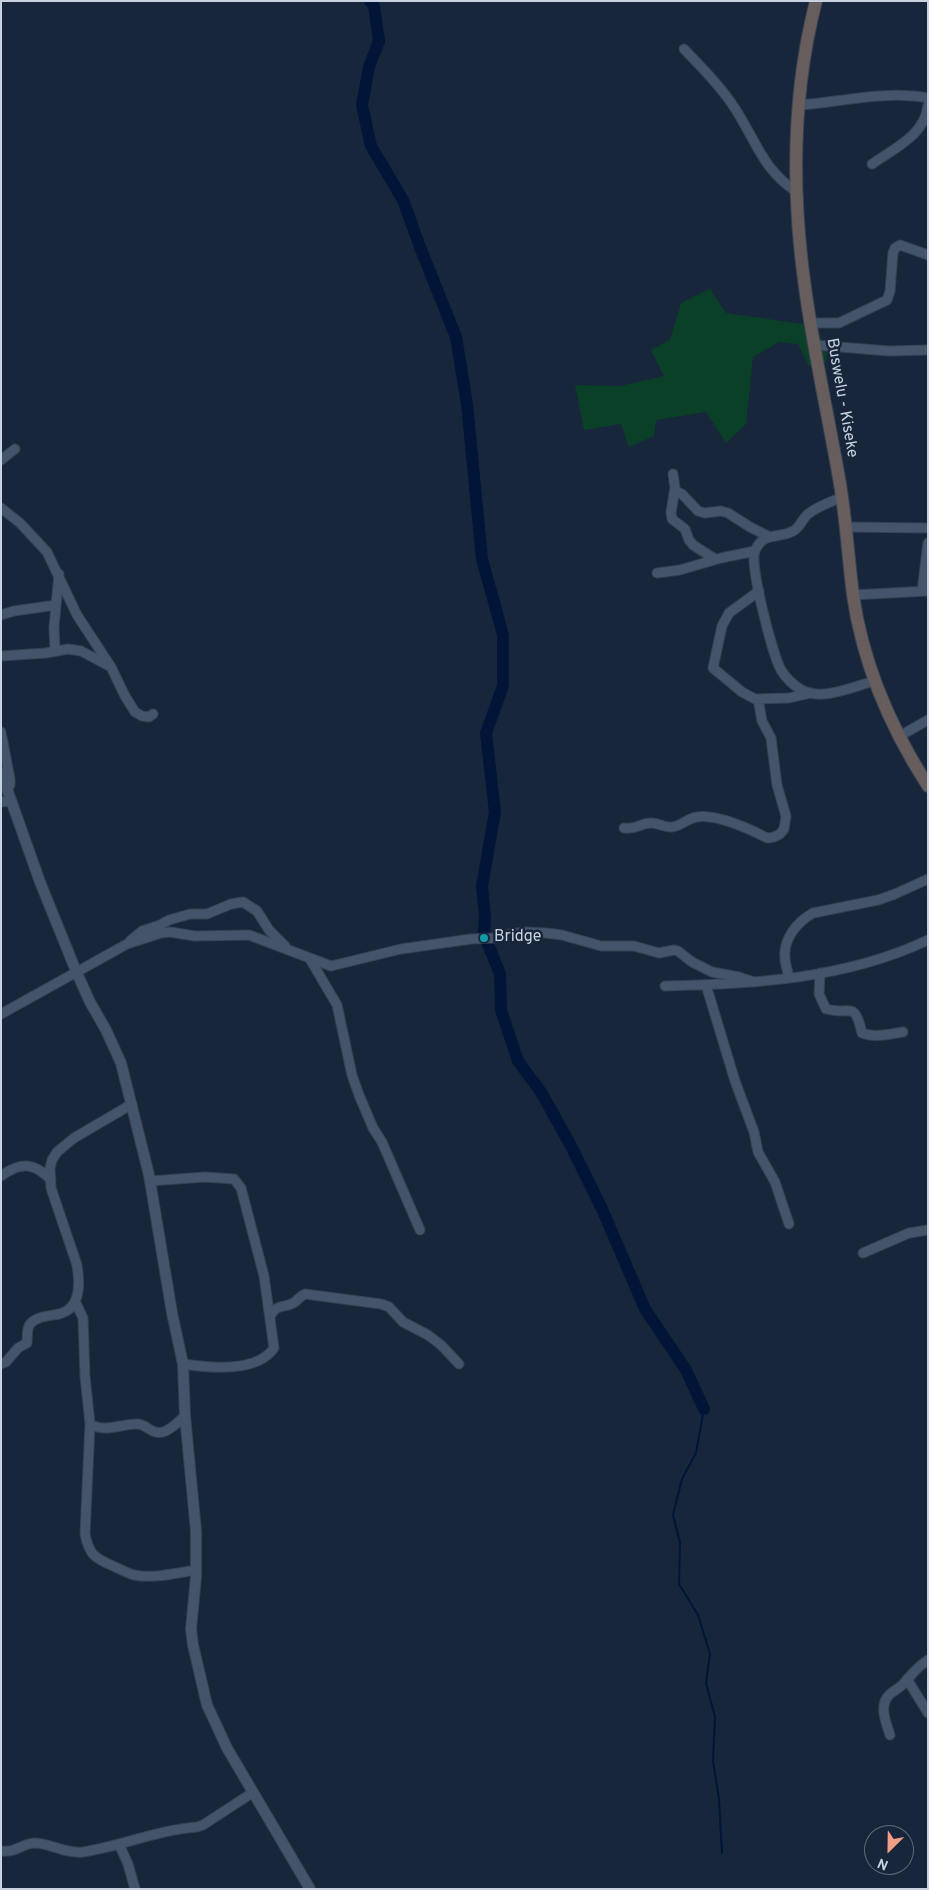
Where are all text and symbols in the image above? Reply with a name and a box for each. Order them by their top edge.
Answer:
street label: Buswelu - Kiseke [821,337,861,459]
place label: Bridge [494,928,541,948]
marker: Bridge [478,932,490,944]
north arrow [864,1825,914,1875]
text: N [875,1854,891,1873]

